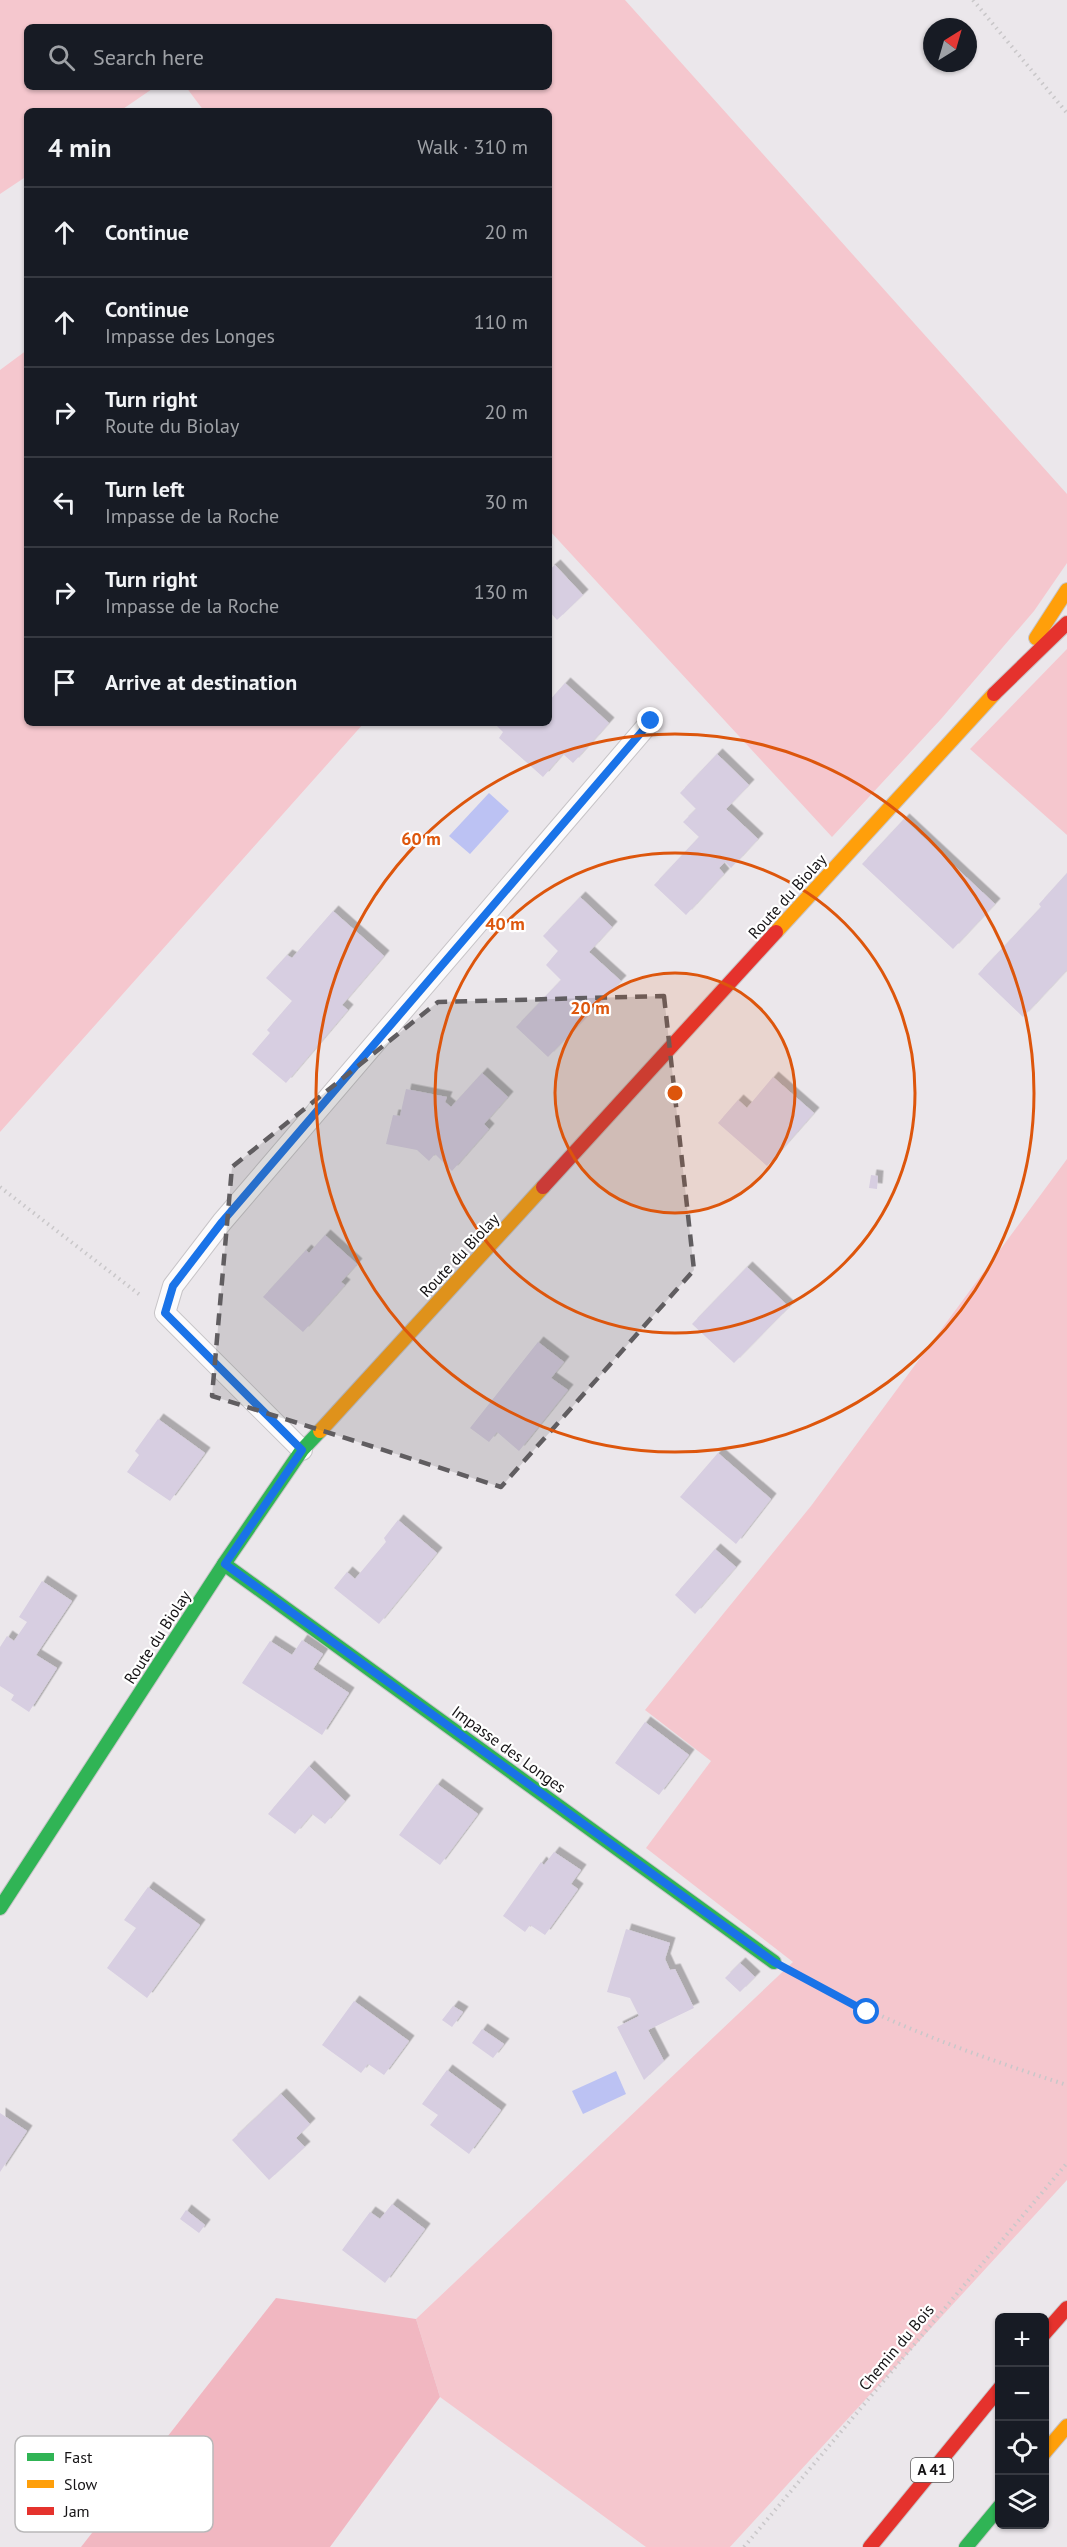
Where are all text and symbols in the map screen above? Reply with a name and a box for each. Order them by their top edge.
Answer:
north arrow [923,18,977,72]
search box [24,24,552,90]
icon: search [45,41,78,74]
text: Search here [93,43,204,71]
text: 4 min [48,131,111,164]
text: Walk · 310 m [417,134,528,160]
icon: ahead [48,216,81,249]
text: Continue [105,218,189,246]
text: 20 m [485,219,528,245]
text: Continue [105,295,189,323]
icon: ahead [48,306,81,339]
text: 110 m [474,309,528,335]
text: Impasse des Longes [105,323,275,349]
text: Turn right [105,385,197,413]
icon: right [48,396,81,429]
text: 20 m [485,399,528,425]
text: Route du Biolay [105,413,239,439]
text: Turn left [105,475,185,503]
icon: left [48,486,81,519]
text: 30 m [485,489,528,515]
text: Impasse de la Roche [105,503,279,529]
text: Turn right [105,565,197,593]
icon: right [48,576,81,609]
text: 130 m [474,579,528,605]
text: Impasse de la Roche [105,593,279,619]
icon: arrive [48,666,81,699]
text: Arrive at destination [105,668,297,696]
route end [637,707,663,733]
text: 60 m [401,827,441,850]
street label: Route du Biolay [744,849,831,943]
text: 40 m [485,912,525,935]
text: 20 m [570,996,610,1019]
centre of rings [665,1083,685,1103]
street label: Route du Biolay [415,1209,503,1301]
street label: Route du Biolay [119,1586,195,1687]
street label: Impasse des Longes [448,1701,570,1797]
route start [853,1998,879,2024]
street label: Chemin du Bois [854,2299,938,2394]
map controls [995,2313,1049,2529]
button: + [995,2313,1049,2367]
button: − [995,2367,1049,2421]
button: locate [995,2421,1049,2475]
legend [15,2436,213,2532]
text: Fast [64,2447,93,2467]
road number: A 41 [911,2458,953,2482]
text: Slow [64,2474,98,2494]
button: layers [995,2475,1049,2529]
text: Jam [63,2501,90,2521]

